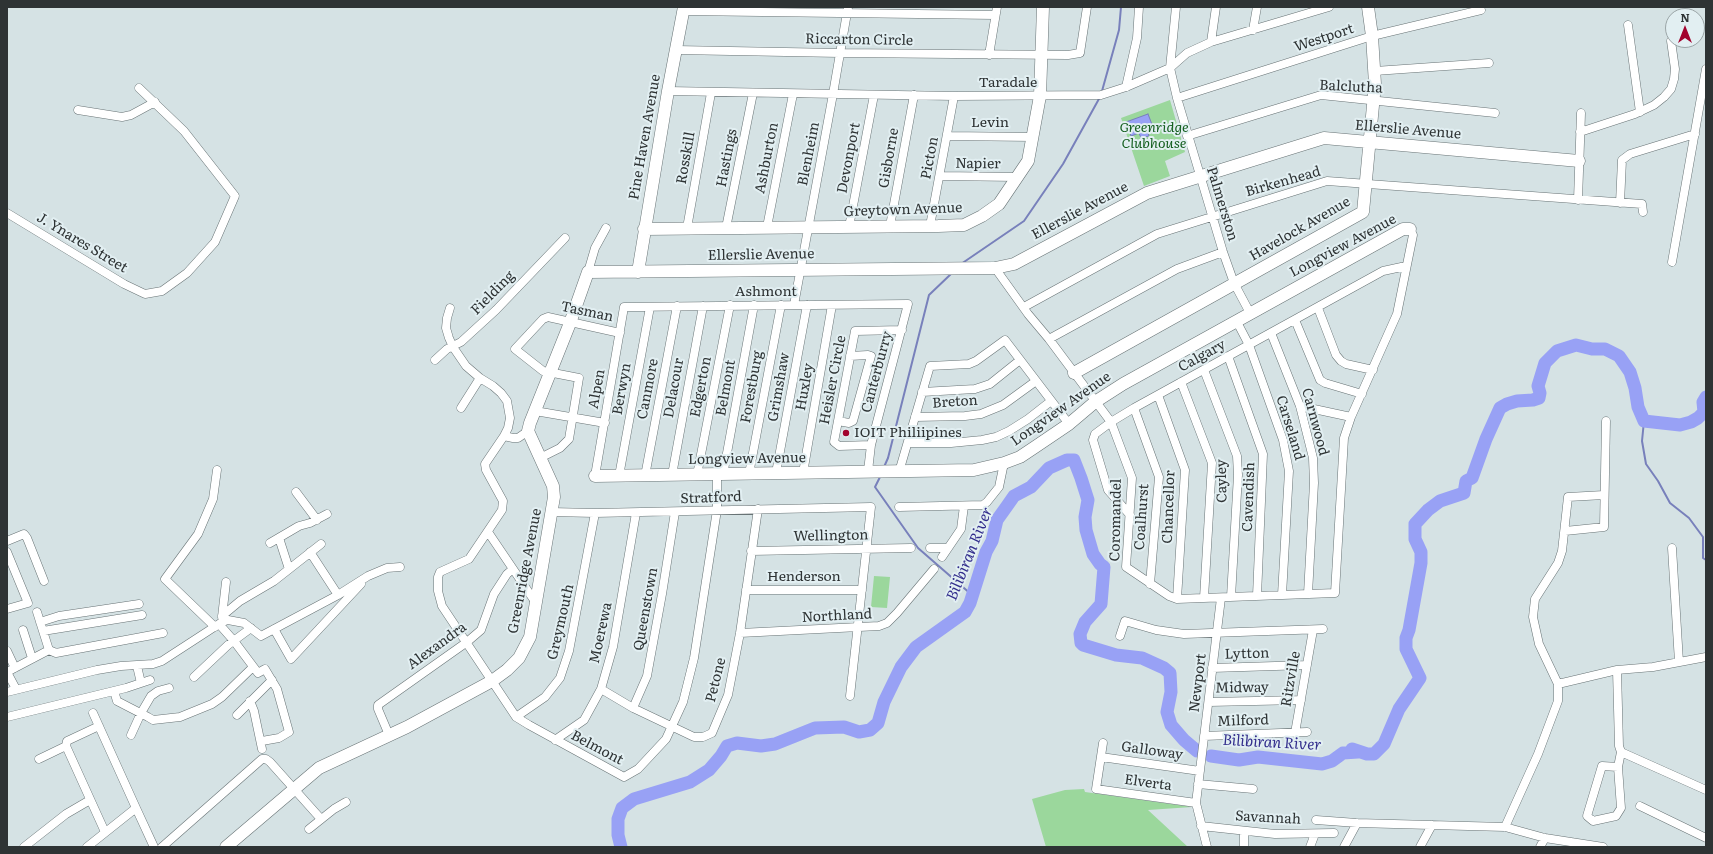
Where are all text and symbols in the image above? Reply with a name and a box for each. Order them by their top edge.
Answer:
north arrow [1665,8,1705,48]
text: N [1680,9,1690,25]
street label: Westport [1292,20,1356,56]
street label: Riccarton Circle [805,31,913,49]
street label: Pine Haven Avenue [626,73,664,201]
street label: Taradale [979,75,1037,91]
street label: Balclutha [1319,77,1383,97]
street label: Levin [971,115,1009,131]
street label: Ellerslie Avenue [1354,117,1462,143]
park label: Greenridge Clubhouse [1119,120,1189,152]
street label: Ashburton [752,121,782,195]
street label: Blenheim [795,121,823,187]
street label: Devonport [834,121,864,195]
street label: Gisborne [875,127,903,189]
street label: Hastings [713,128,741,188]
street label: Rosskill [673,130,699,186]
street label: Picton [918,135,942,181]
street label: Napier [955,155,1001,173]
street label: Birkenhead [1243,163,1323,201]
street label: Palmerston [1203,165,1241,243]
street label: Ellerslie Avenue [1029,179,1131,243]
street label: Havelock Avenue [1247,193,1353,265]
street label: Greytown Avenue [843,200,963,220]
street label: J. Ynares Street [34,209,130,277]
street label: Longview Avenue [1287,211,1399,281]
street label: Ellerslie Avenue [707,246,815,264]
street label: Fielding [468,268,518,318]
street label: Ashmont [735,284,797,300]
street label: Tasman [559,298,615,326]
street label: Canterburry [858,329,896,415]
street label: Heisler Circle [816,334,850,426]
street label: Calgary [1175,336,1229,376]
street label: Forestburg [737,349,767,425]
street label: Grimshaw [765,351,793,423]
street label: Edgerton [687,355,715,419]
street label: Canmore [634,357,662,421]
street label: Delacour [660,357,688,419]
street label: Belmont [713,358,739,418]
street label: Berwyn [609,362,635,416]
street label: Huxley [793,362,817,412]
street label: Alpen [585,368,609,410]
street label: Longview Avenue [1008,368,1114,450]
street label: Carnwood [1298,386,1332,458]
street label: Breton [932,392,978,412]
street label: Carseland [1272,394,1308,462]
place label: IOIT Philiipines [854,425,961,441]
marker: IOIT Philiipines [841,428,851,438]
street label: Longview Avenue [688,450,806,468]
street label: Cayley [1213,459,1231,503]
street label: Cavendish [1239,462,1259,532]
street label: Chancellor [1159,470,1179,544]
street label: Coromandel [1107,478,1125,562]
street label: Coalhurst [1131,483,1153,551]
street label: Stratford [680,489,742,507]
water label: Bilibiran River [943,505,997,603]
street label: Greenridge Avenue [505,507,545,635]
street label: Wellington [793,527,869,545]
street label: Queenstown [630,566,662,652]
street label: Henderson [767,569,841,585]
street label: Greymouth [544,583,578,661]
street label: Moerewa [586,601,616,665]
street label: Northland [801,606,873,626]
street label: Alexandra [404,619,470,673]
street label: Lytton [1224,645,1270,663]
street label: Ritzville [1278,650,1304,708]
street label: Newport [1186,653,1210,713]
street label: Petone [702,656,730,704]
street label: Midway [1215,679,1269,697]
street label: Milford [1217,712,1269,730]
street label: Belmont [568,727,626,769]
water label: Bilibiran River [1222,731,1322,755]
street label: Galloway [1120,738,1184,764]
street label: Elverta [1123,771,1173,795]
street label: Savannah [1235,808,1301,828]

